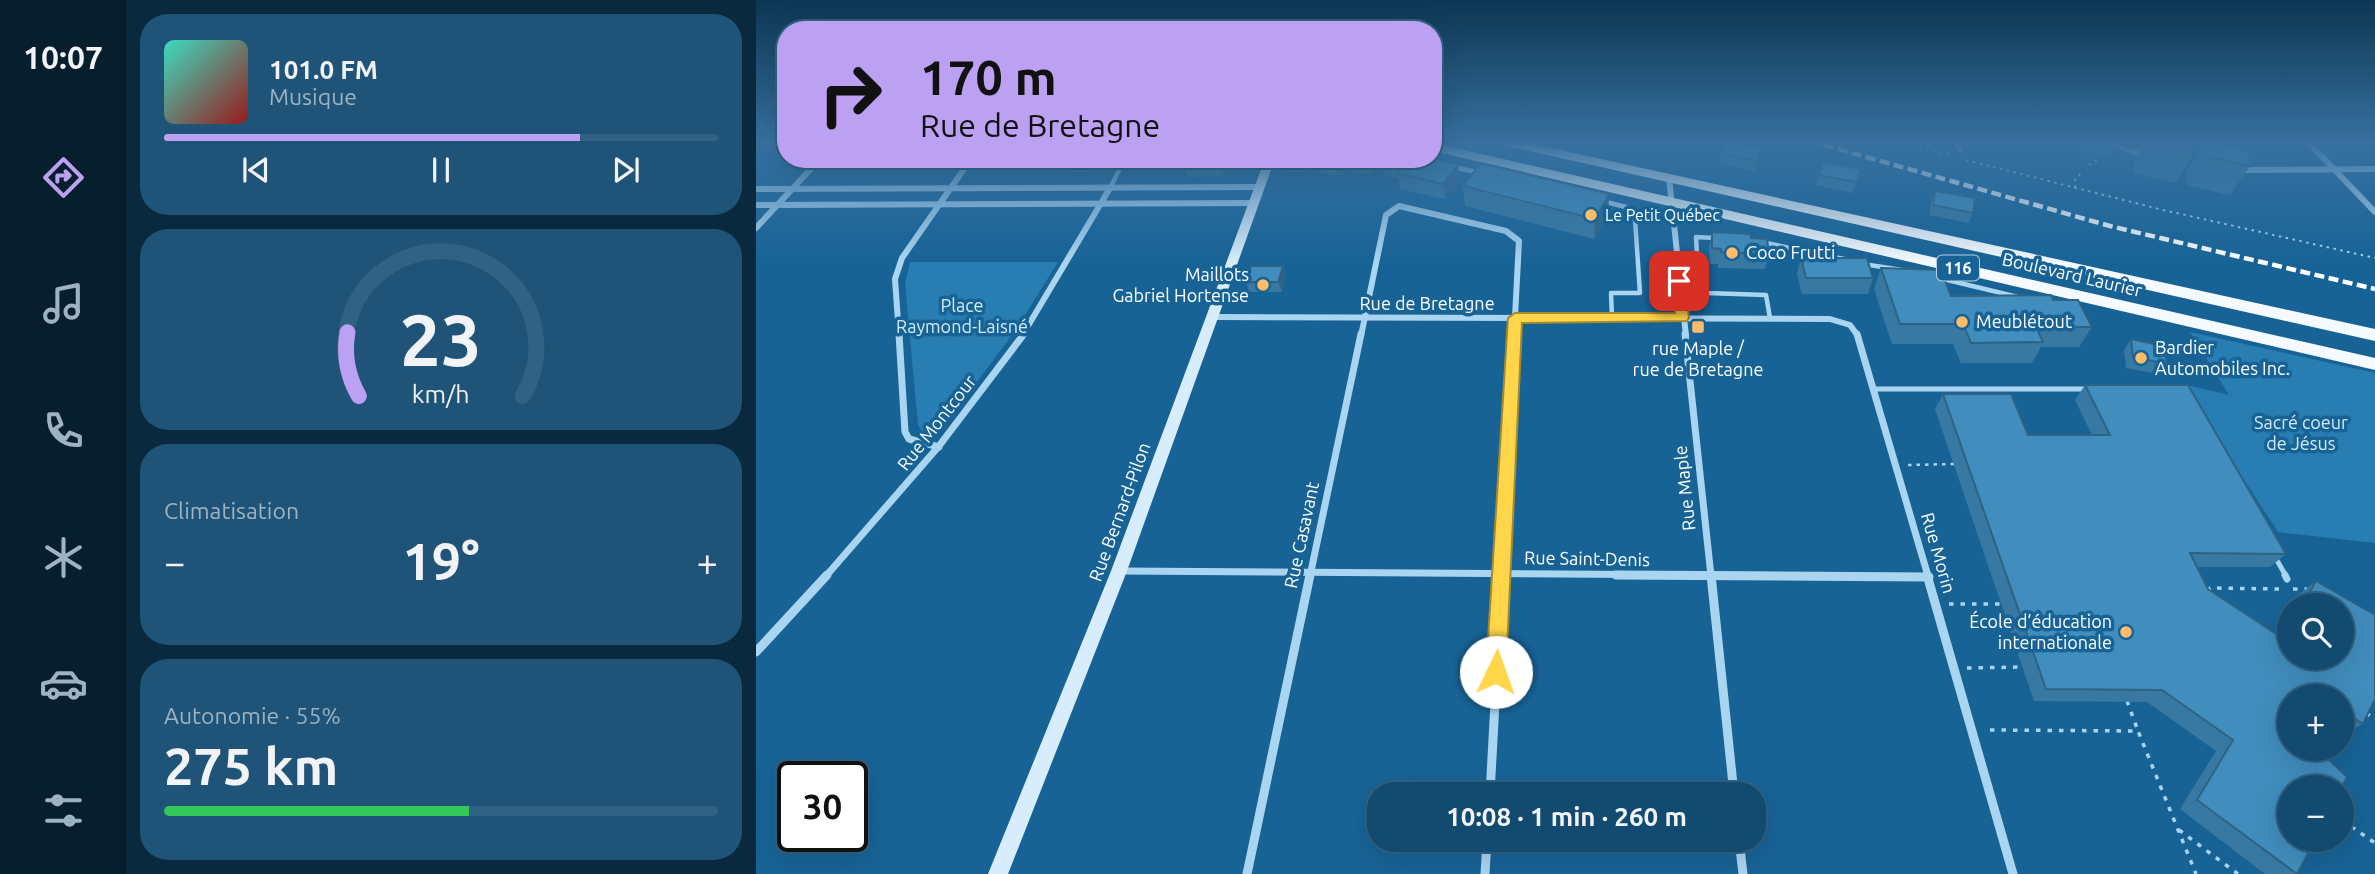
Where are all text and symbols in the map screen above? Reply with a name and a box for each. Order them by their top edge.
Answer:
text: 10:07 [23,39,103,75]
icon: right [805,49,896,140]
text: 170 m [920,49,1057,104]
text: 101.0 FM [269,55,378,84]
text: Musique [269,84,357,109]
text: Rue de Bretagne [920,107,1160,143]
icon: previous [237,151,275,189]
icon: pause [422,151,460,189]
icon: next [607,151,645,189]
icon: directions [39,153,88,202]
place label: Le Petit Québec [1605,206,1720,224]
marker: Le Petit Québec [1583,207,1599,223]
place label: Coco Frutti [1746,242,1835,262]
marker: Coco Frutti [1724,245,1740,261]
street label: Boulevard Laurier [2000,248,2144,300]
pin [1649,251,1709,311]
road number: 116 [1937,256,1979,280]
icon: arrive [1660,262,1698,300]
place label: Maillots Gabriel Hortense [1112,264,1249,305]
marker: Maillots Gabriel Hortense [1255,277,1271,293]
icon: music [39,279,88,328]
street label: Rue de Bretagne [1359,293,1495,313]
park label: Place Raymond-Laisné [896,295,1028,336]
text: 23 [400,298,482,380]
place label: Meublétout [1976,311,2072,331]
marker: Meublétout [1954,314,1970,330]
marker: rue Maple / rue de Bretagne [1690,319,1706,335]
place label: Bardier Automobiles Inc. [2155,337,2290,378]
place label: rue Maple / rue de Bretagne [1633,338,1763,379]
marker: Bardier Automobiles Inc. [2133,350,2149,366]
street label: Rue Montcour [893,371,980,474]
text: km/h [412,379,470,407]
icon: phone [39,406,88,455]
park label: Sacré coeur de Jésus [2254,412,2348,453]
street label: Rue Bernard-Pilon [1085,439,1154,584]
street label: Rue Maple [1670,444,1698,532]
street label: Rue Casavant [1280,480,1322,590]
text: Climatisation [164,498,299,523]
street label: Rue Morin [1918,510,1960,595]
text: 19° [402,532,480,590]
icon: climate [39,533,88,582]
text: − [164,541,185,583]
text: + [697,541,718,583]
street label: Rue Saint-Denis [1524,547,1650,569]
map controls [2277,593,2354,852]
button: search [2277,593,2354,670]
place label: École d’éducation internationale [1969,610,2112,652]
marker: École d’éducation internationale [2118,624,2134,640]
position arrow [1459,635,1533,709]
icon: car [39,659,88,708]
button: + [2277,684,2354,761]
text: Autonomie · 55% [164,703,341,728]
text: 275 km [164,737,338,795]
speed limit sign: 30 [777,761,868,852]
button: − [2277,775,2354,852]
icon: filters [39,786,88,835]
text: 10:08 · 1 min · 260 m [1446,802,1687,831]

